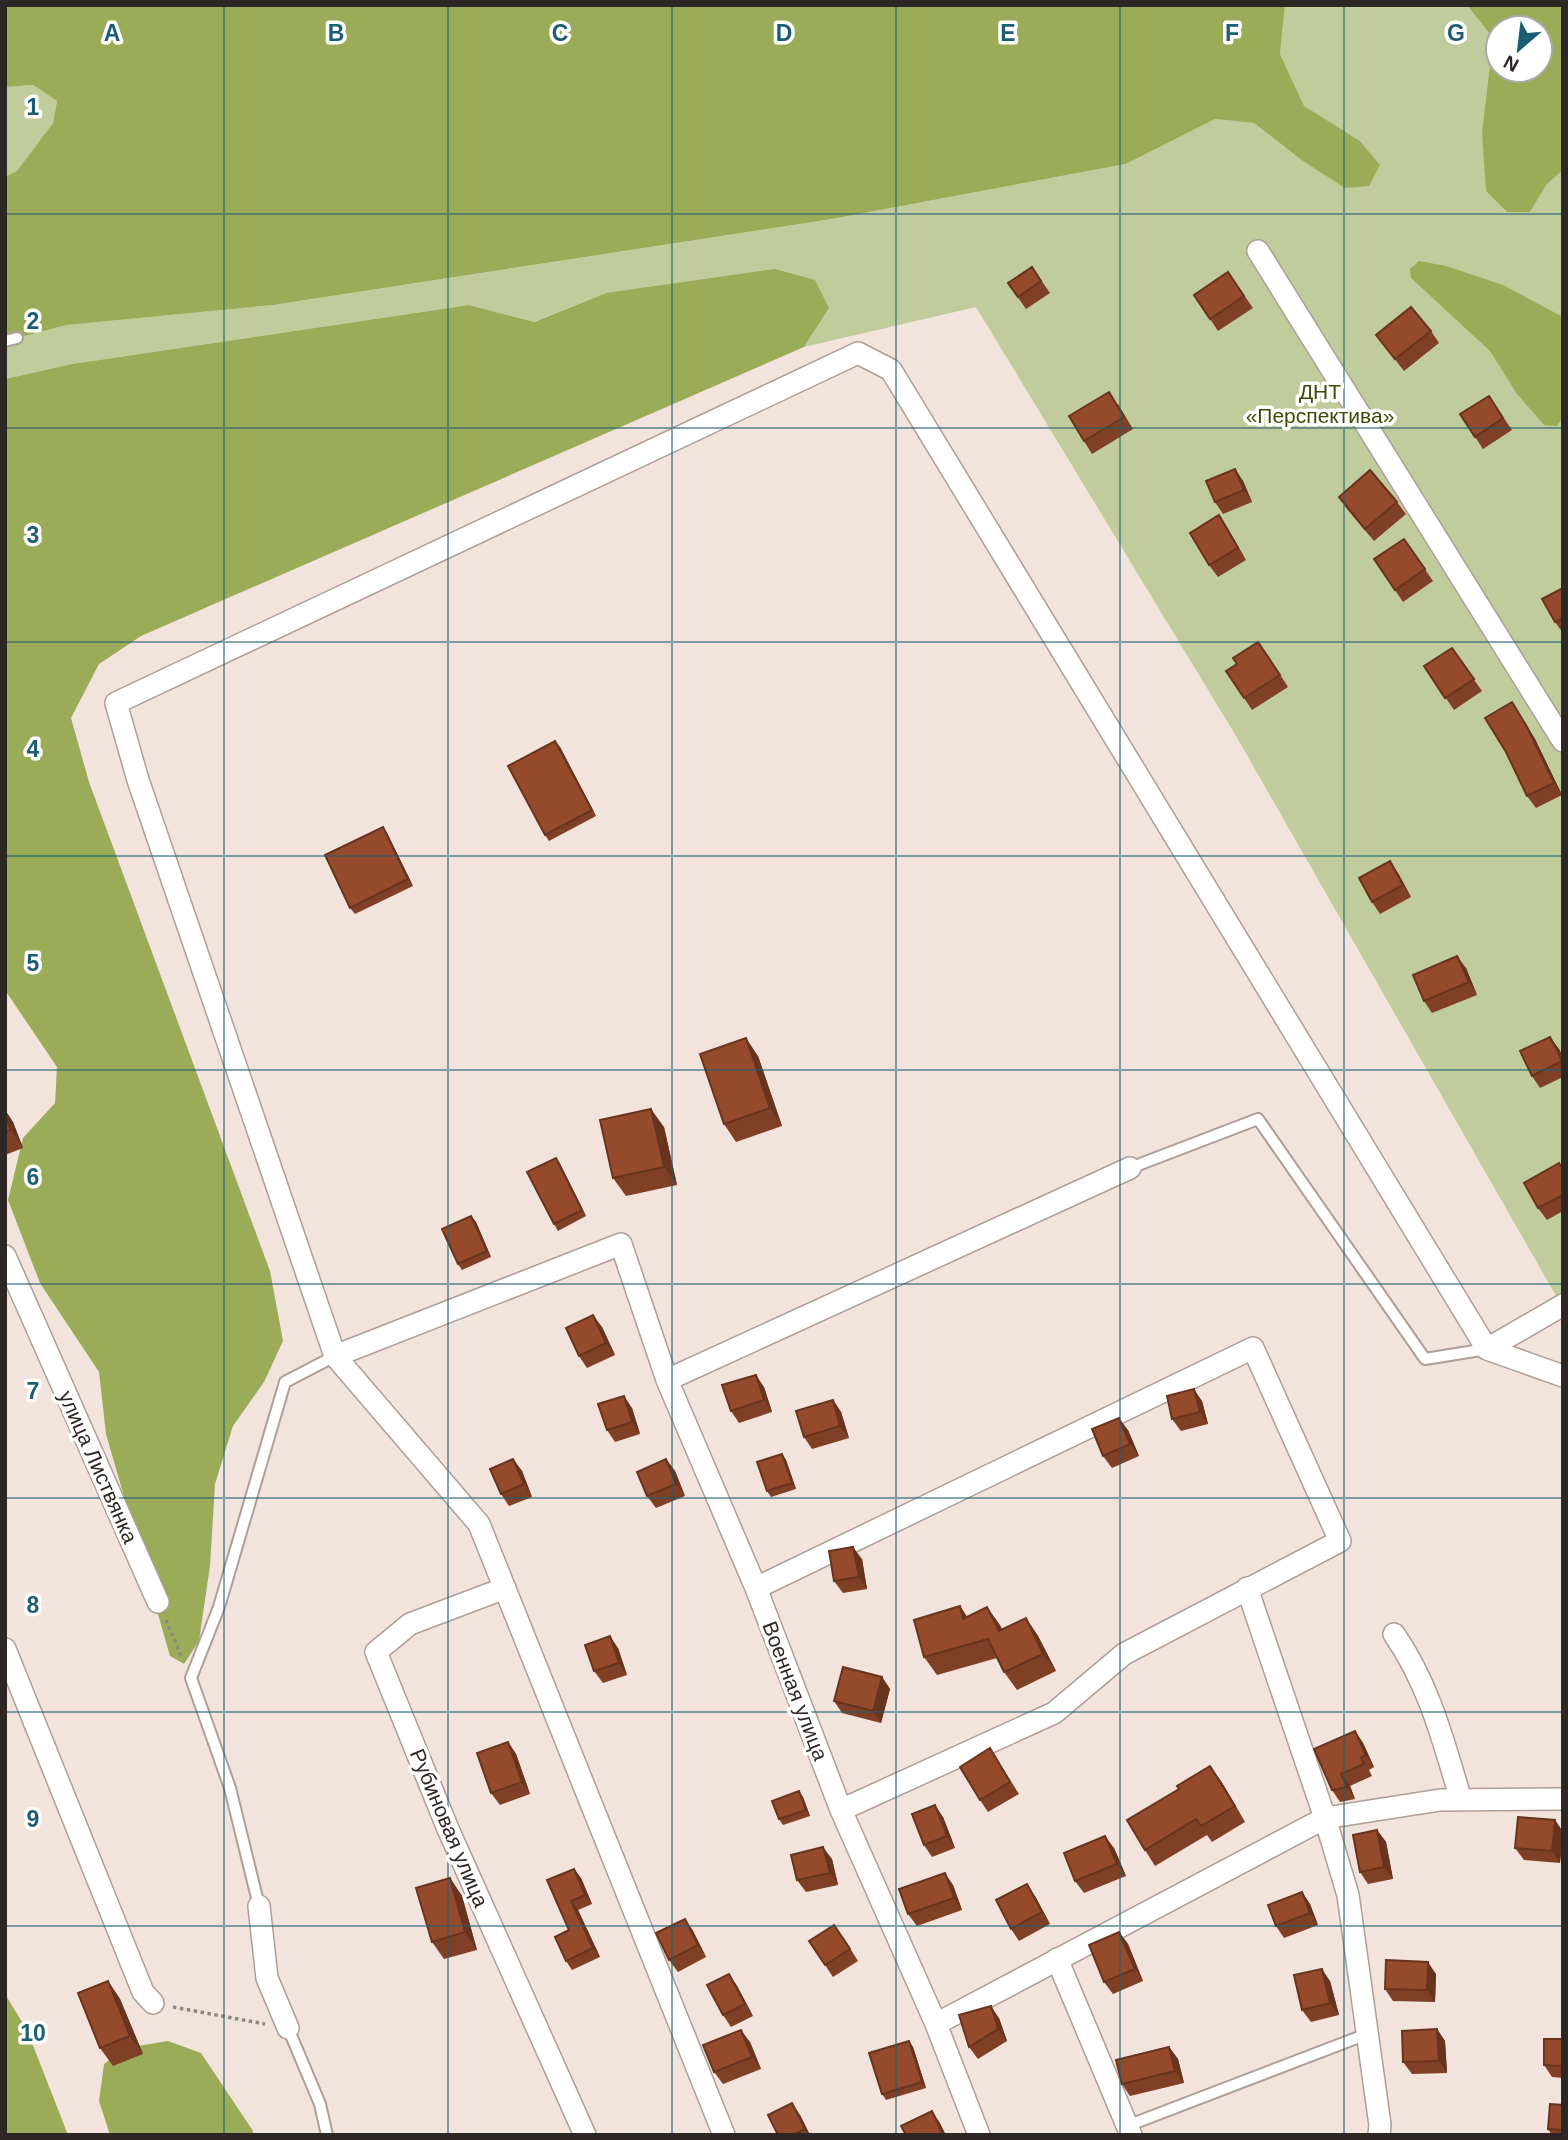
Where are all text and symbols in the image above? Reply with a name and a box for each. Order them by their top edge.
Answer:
north arrow [1484,14,1554,84]
text: A [104,20,120,46]
text: B [328,20,344,46]
text: C [552,20,568,46]
text: D [776,20,792,46]
text: E [1000,20,1016,46]
text: F [1225,20,1239,46]
text: G [1447,20,1465,46]
text: N [1500,51,1522,76]
text: 1 [27,94,40,120]
text: 2 [27,308,39,334]
park label: ДНТ «Перспектива» [1246,380,1394,427]
text: 3 [27,522,39,548]
text: 4 [27,736,40,762]
text: 5 [27,950,40,976]
text: 6 [27,1164,39,1190]
text: 7 [27,1378,39,1404]
street label: улица Листвянка [55,1387,143,1547]
text: 8 [27,1592,40,1618]
street label: Военная улица [758,1618,833,1764]
street label: Рубиновая улица [406,1745,493,1911]
text: 9 [27,1806,39,1832]
text: 10 [20,2020,46,2046]

